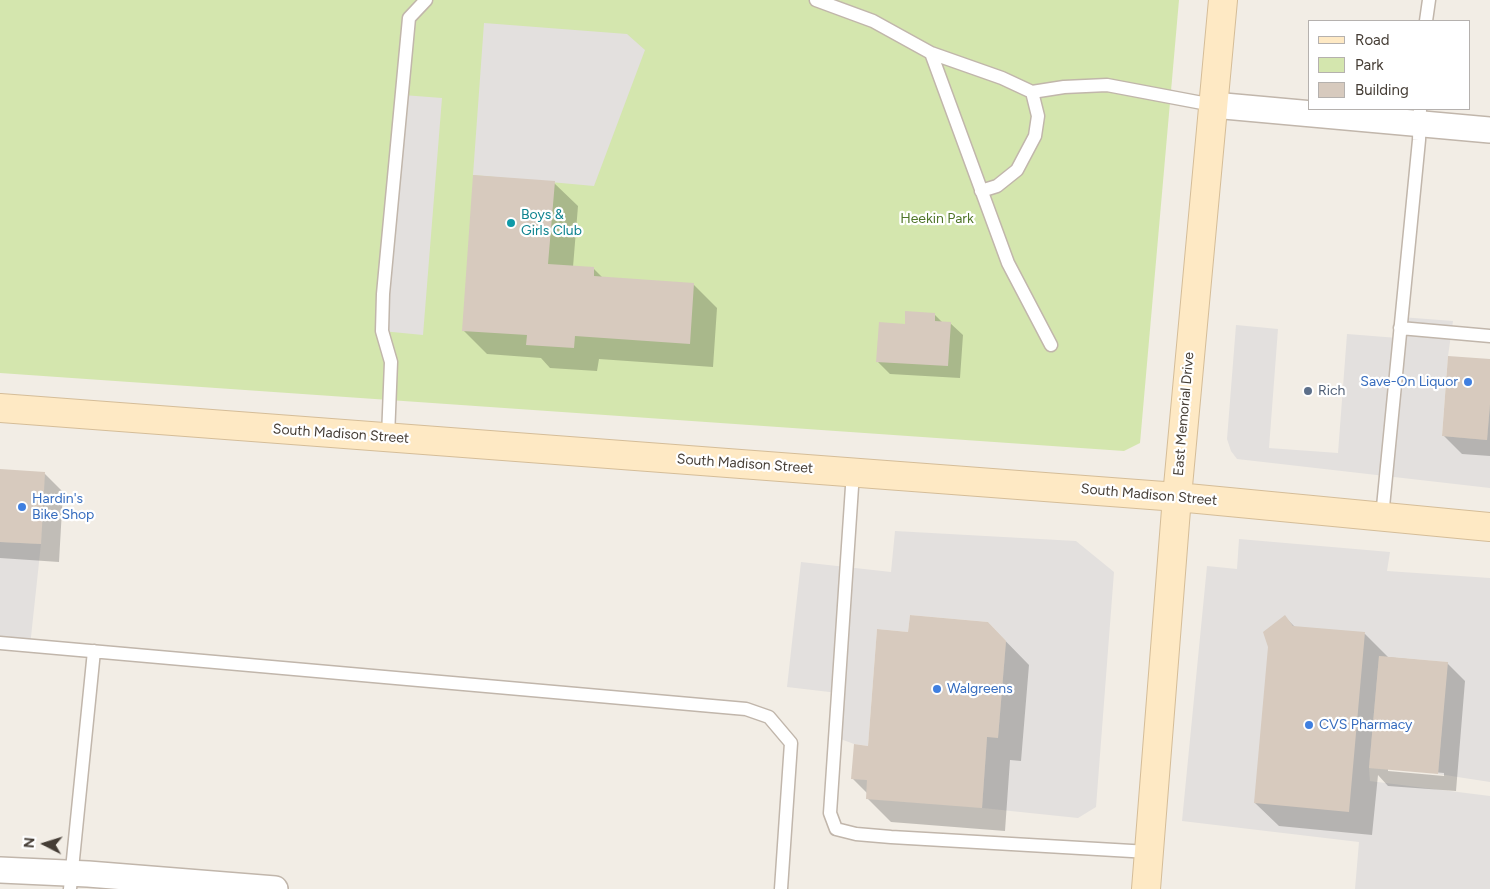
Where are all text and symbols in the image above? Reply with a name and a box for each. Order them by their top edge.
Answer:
legend [1308,20,1470,110]
text: Road [1355,31,1390,49]
text: Park [1355,56,1384,74]
text: Building [1355,81,1409,99]
place label: Boys & Girls Club [521,207,582,240]
park label: Heekin Park [900,211,974,227]
marker: Boys & Girls Club [505,217,517,229]
street label: East Memorial Drive [1170,351,1198,477]
place label: Save-On Liquor [1360,374,1458,390]
marker: Save-On Liquor [1462,376,1474,388]
place label: Rich [1318,383,1345,399]
marker: Rich [1302,385,1314,397]
street label: South Madison Street [272,421,410,447]
street label: South Madison Street [676,451,814,477]
street label: South Madison Street [1080,481,1218,509]
place label: Hardin's Bike Shop [32,491,94,524]
marker: Hardin's Bike Shop [16,501,28,513]
place label: Walgreens [947,681,1013,697]
marker: Walgreens [931,683,943,695]
place label: CVS Pharmacy [1319,717,1412,733]
marker: CVS Pharmacy [1303,719,1315,731]
north arrow [20,819,70,869]
text: N [21,837,38,849]

